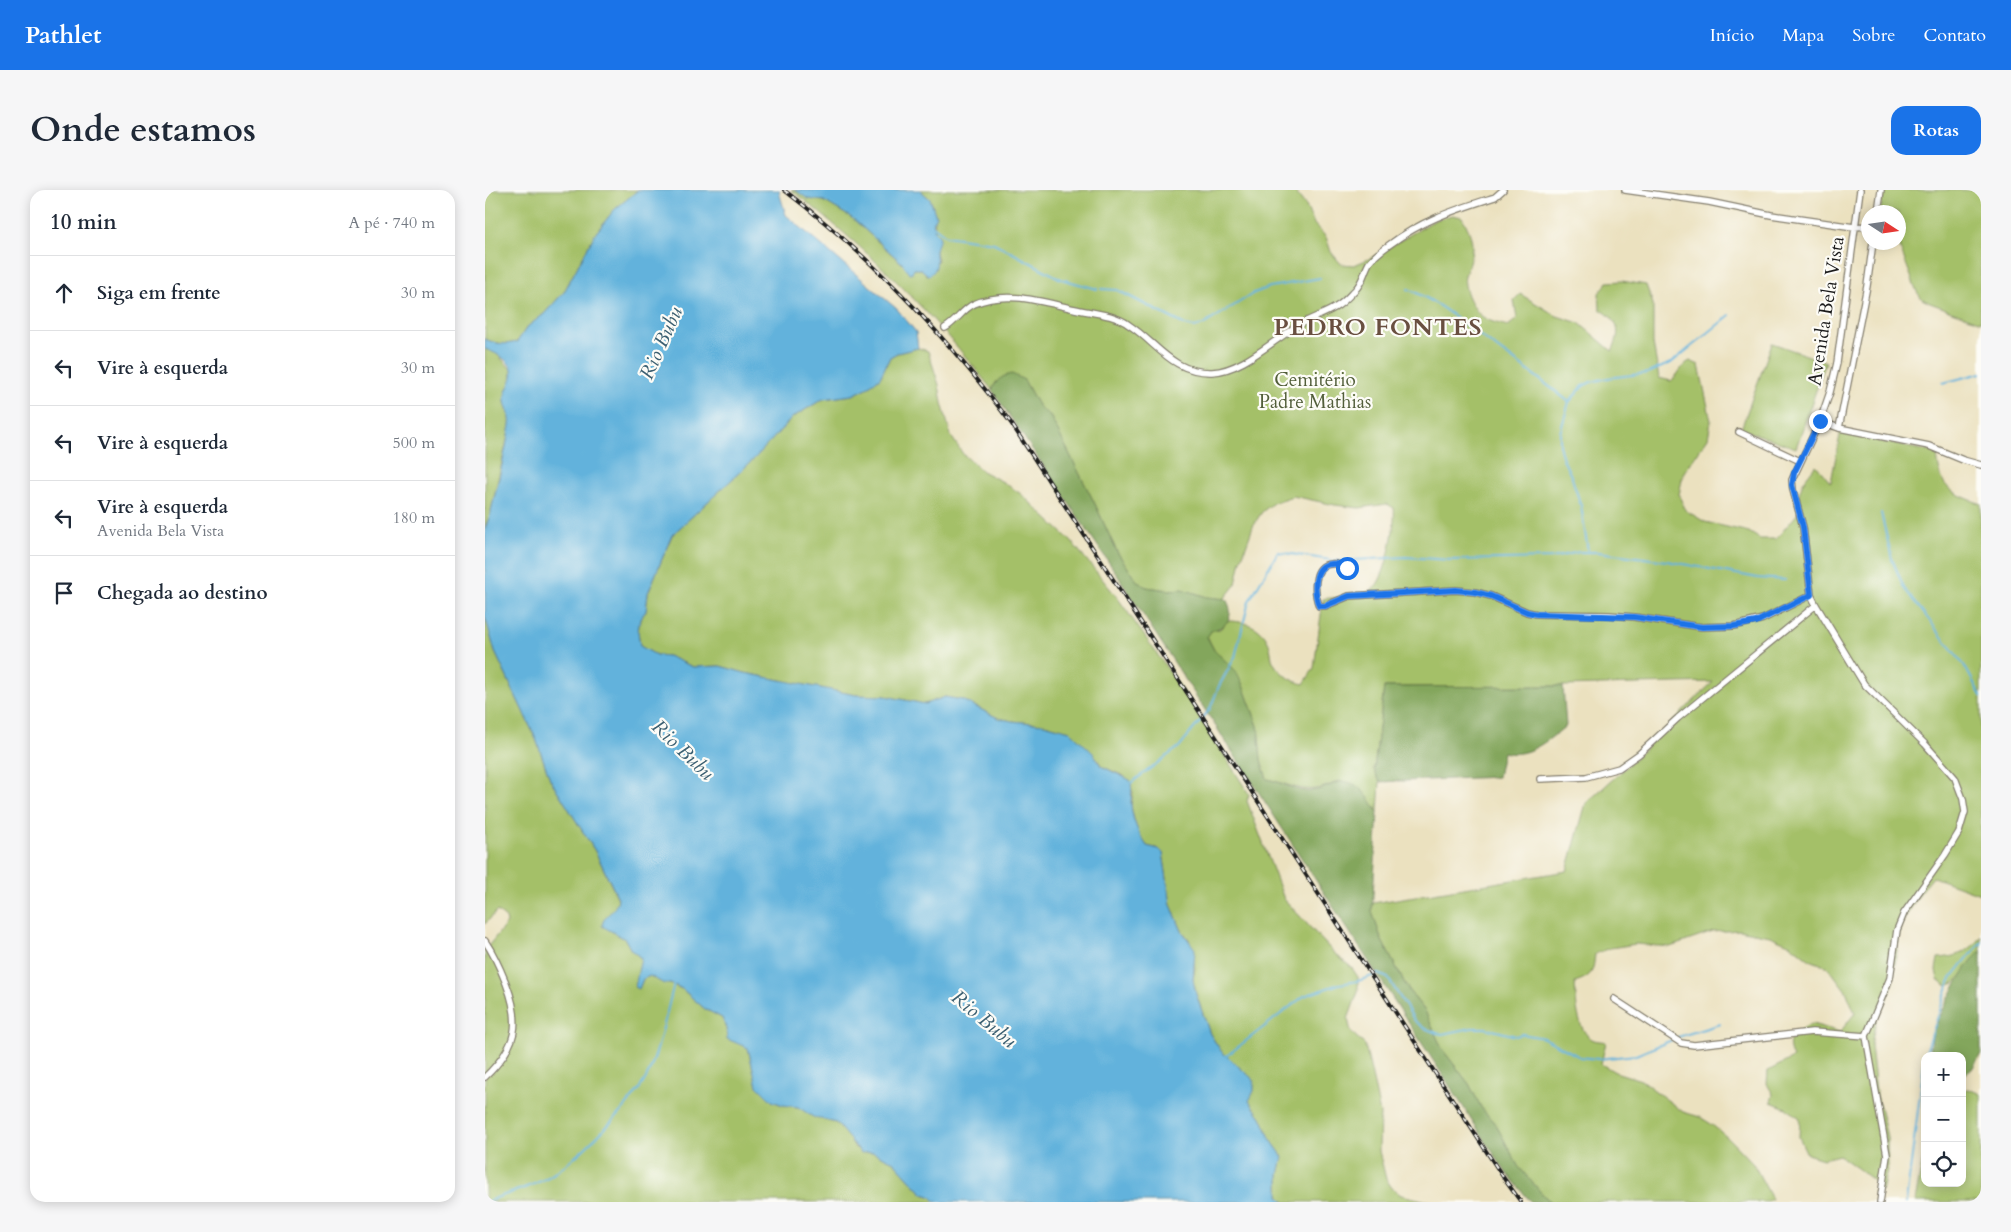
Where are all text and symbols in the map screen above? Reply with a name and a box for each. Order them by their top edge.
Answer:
text: Pathlet [25,19,102,52]
text: Início [1710,23,1754,48]
text: Mapa [1782,23,1824,48]
text: Sobre [1852,23,1895,48]
text: Contato [1923,23,1986,48]
text: Onde estamos [30,106,256,154]
button: Rotas [1891,106,1981,155]
north arrow [1861,205,1906,250]
text: 10 min [50,208,117,237]
text: A pé · 740 m [348,212,435,234]
street label: Avenida Bela Vista [1801,234,1851,388]
icon: ahead [50,279,78,307]
text: Siga em frente [97,280,221,306]
text: 30 m [401,282,435,304]
water label: Rio Bubu [633,302,689,384]
district label: PEDRO FONTES [1273,311,1483,344]
icon: left [50,354,78,382]
text: Vire à esquerda [97,355,228,381]
text: 30 m [401,357,435,379]
park label: Cemitério Padre Mathias [1259,367,1371,415]
route end [1809,410,1832,433]
icon: left [50,429,78,457]
text: Vire à esquerda [97,430,228,456]
text: 500 m [393,432,435,454]
text: Vire à esquerda [97,494,228,520]
icon: left [50,504,78,532]
text: 180 m [393,507,435,529]
text: Avenida Bela Vista [97,520,224,542]
route start [1336,557,1359,580]
icon: arrive [50,579,78,607]
text: Chegada ao destino [97,580,268,606]
water label: Rio Bubu [646,714,720,786]
water label: Rio Bubu [946,984,1022,1054]
map controls [1921,1052,1966,1187]
button: + [1921,1052,1966,1097]
button: − [1921,1097,1966,1142]
button: locate [1921,1142,1966,1187]

